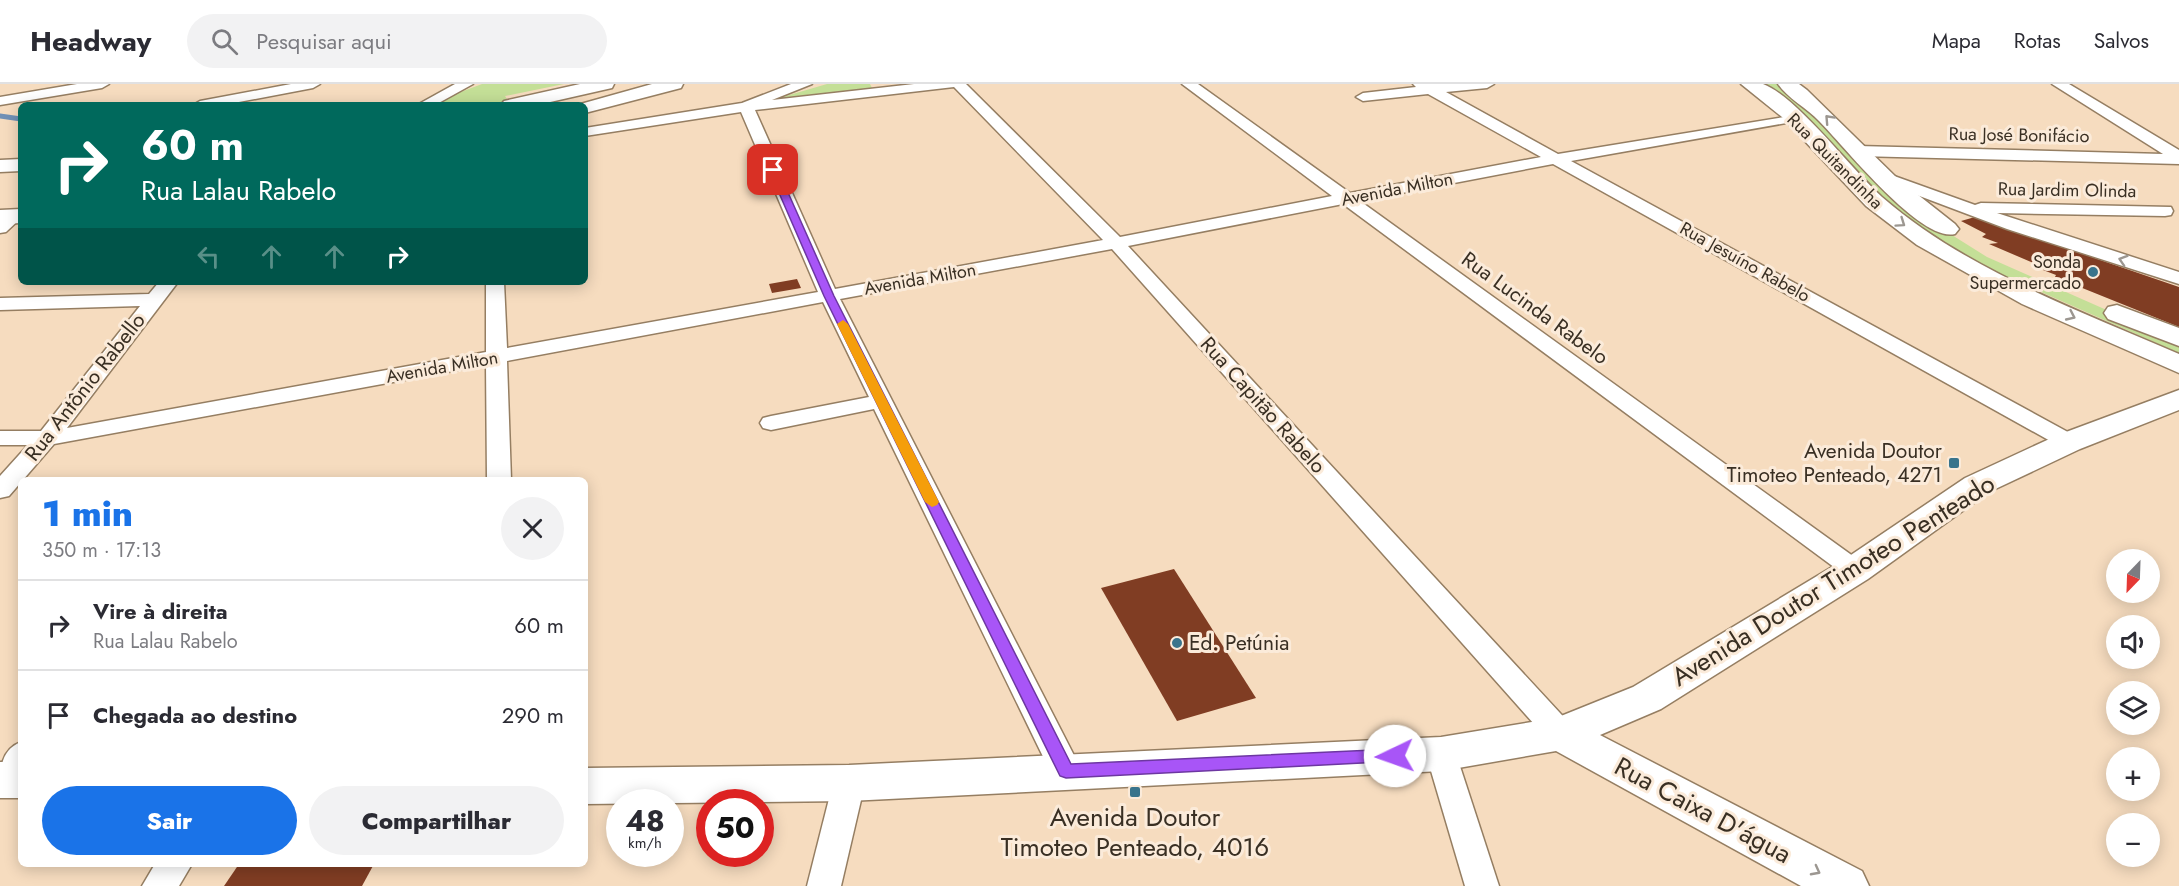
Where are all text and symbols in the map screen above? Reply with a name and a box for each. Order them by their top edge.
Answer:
search box [187,14,607,68]
text: Headway [30,21,151,62]
icon: search [208,25,241,58]
text: Pesquisar aqui [256,25,392,57]
text: Mapa [1932,26,1981,56]
text: Rotas [2014,26,2061,56]
text: Salvos [2094,26,2149,56]
street label: Rua Quitandinha [1781,107,1889,215]
text: 60 m [141,115,244,176]
one-way arrow [1825,115,1836,126]
street label: Rua José Bonifácio [1948,121,2090,149]
icon: right [42,126,120,204]
pin [747,144,798,195]
icon: arrive [756,153,789,186]
street label: Avenida Milton [1339,165,1455,213]
text: Rua Lalau Rabelo [141,171,336,210]
street label: Rua Jardim Olinda [1998,176,2136,204]
street label: Rua Jesuíno Rabelo [1675,215,1815,309]
one-way arrow [1894,216,1905,227]
icon: left [192,240,225,273]
icon: ahead [255,240,288,273]
icon: ahead [318,240,351,273]
icon: right [381,240,414,273]
street label: Rua Lucinda Rabelo [1455,244,1615,372]
place label: Sonda Supermercado [1969,249,2081,296]
one-way arrow [2118,255,2129,267]
street label: Avenida Milton [862,256,978,302]
marker: Sonda Supermercado [2086,265,2100,279]
street label: Rua Antônio Rabello [18,307,152,467]
one-way arrow [2065,309,2076,321]
street label: Rua Capitão Rabelo [1193,330,1333,480]
street label: Avenida Milton [384,344,500,390]
place label: Avenida Doutor Timoteo Penteado, 4271 [1727,436,1943,490]
marker: Avenida Doutor Timoteo Penteado, 4271 [1947,456,1961,470]
street label: Avenida Doutor Timoteo Penteado [1664,464,2002,696]
text: 1 min [42,487,133,539]
button: close [501,497,564,560]
text: 350 m · 17:13 [42,536,161,565]
north arrow [2106,549,2160,603]
map controls [2106,549,2160,867]
text: Vire à direita [93,595,228,627]
icon: right [42,609,75,642]
text: 60 m [514,609,564,641]
button: sound [2106,615,2160,669]
text: Rua Lalau Rabelo [93,627,238,656]
place label: Ed. Petúnia [1189,628,1289,658]
marker: Ed. Petúnia [1170,636,1184,650]
button: layers [2106,681,2160,735]
icon: arrive [42,699,75,732]
text: Chegada ao destino [93,699,297,731]
text: 290 m [502,699,564,731]
position arrow [1363,724,1427,788]
street label: Rua Caixa D'água [1608,747,1798,873]
button: + [2106,747,2160,801]
marker: Avenida Doutor Timoteo Penteado, 4016 [1128,785,1142,799]
button: Sair [42,786,297,855]
button: Compartilhar [309,786,564,855]
speed limit sign: 50 [696,789,774,867]
place label: Avenida Doutor Timoteo Penteado, 4016 [1001,798,1269,866]
text: 48 [625,799,665,842]
button: − [2106,813,2160,867]
text: km/h [628,832,662,854]
one-way arrow [1810,864,1820,875]

